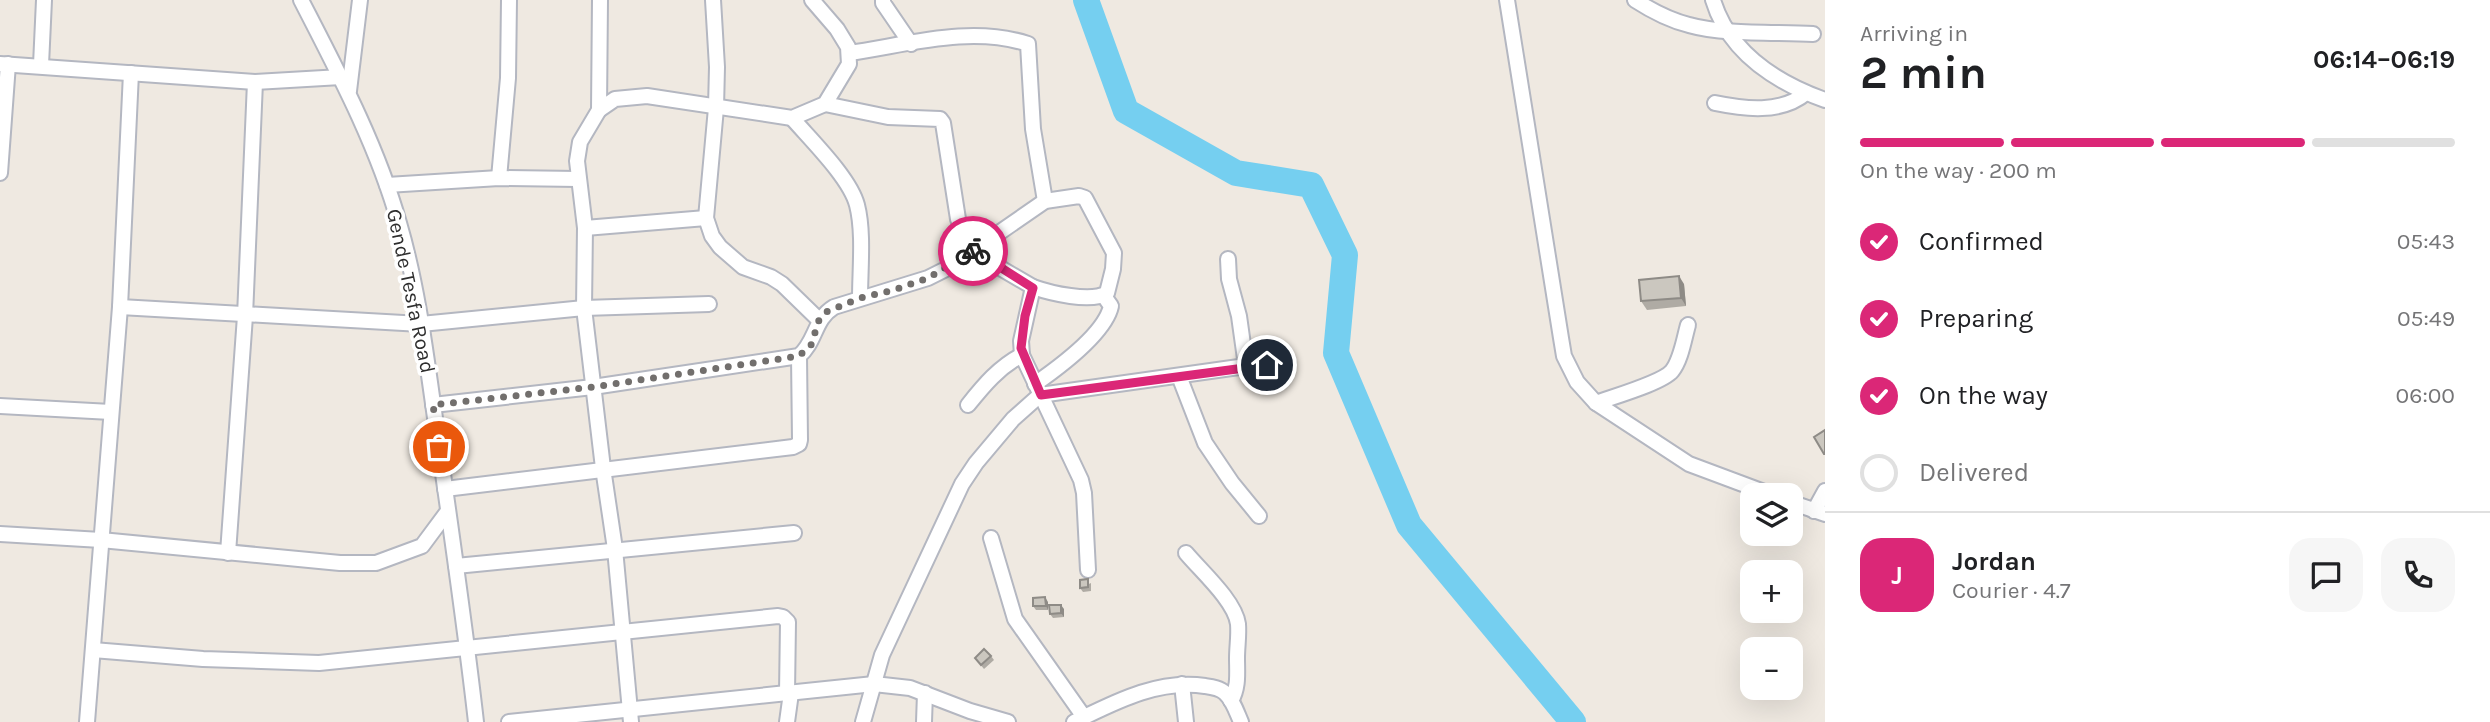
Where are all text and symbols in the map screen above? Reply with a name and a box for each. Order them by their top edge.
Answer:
text: Arriving in [1860,20,1968,47]
text: 06:14–06:19 [2313,44,2455,75]
text: 2 min [1860,46,1987,100]
text: On the way · 200 m [1860,157,2057,184]
street label: Gende Tesfa Road [382,207,440,375]
courier [938,216,1008,286]
icon: check [1860,223,1898,261]
text: Confirmed [1919,226,2044,257]
text: 05:43 [2397,228,2455,255]
icon: bike [954,232,992,270]
icon: check [1860,300,1898,338]
text: Preparing [1919,303,2033,334]
text: 05:49 [2397,305,2455,332]
pin [1237,335,1297,395]
icon: home [1248,346,1286,384]
icon: check [1860,377,1898,415]
text: On the way [1919,380,2048,411]
text: 06:00 [2396,382,2455,409]
pin [409,417,469,477]
icon: bag [420,428,458,466]
text: Delivered [1919,457,2029,488]
map controls [1740,483,1803,700]
button: layers [1740,483,1803,546]
button: chat [2289,538,2363,612]
button: phone [2381,538,2455,612]
text: Jordan [1952,546,2036,577]
button: + [1740,560,1803,623]
text: J [1891,560,1903,591]
text: Courier · 4.7 [1952,577,2071,604]
button: − [1740,637,1803,700]

